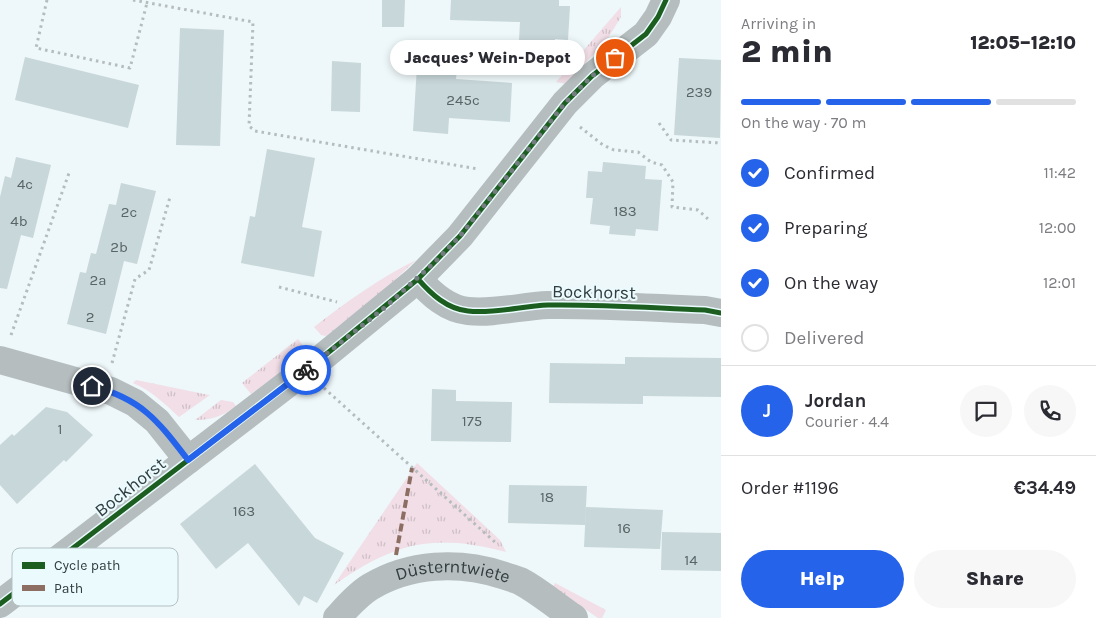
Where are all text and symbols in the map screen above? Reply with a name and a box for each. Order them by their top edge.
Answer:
text: Arriving in [741,14,816,33]
text: 12:05–12:10 [970,32,1076,54]
text: 2 min [741,33,833,70]
pin [594,37,636,79]
callout: Jacques’ Wein-Depot [390,40,585,76]
icon: bag [601,44,629,72]
text: Jacques’ Wein-Depot [404,48,571,67]
house number: 239 [686,83,712,101]
house number: 245c [446,91,480,109]
text: On the way · 70 m [741,113,867,132]
icon: check [741,159,769,187]
text: Confirmed [784,162,875,184]
text: 11:42 [1044,163,1076,182]
house number: 4c [17,175,33,193]
house number: 183 [613,202,637,220]
house number: 2c [121,203,137,221]
house number: 4b [10,212,28,230]
icon: check [741,214,769,242]
text: Preparing [784,217,867,239]
text: 12:00 [1039,218,1076,237]
house number: 2b [110,238,128,256]
icon: check [741,269,769,297]
house number: 2a [90,271,106,289]
text: On the way [784,272,878,294]
text: 12:01 [1043,273,1076,292]
street label: Bockhorst [552,280,636,304]
house number: 2 [86,308,94,326]
text: Delivered [784,327,864,349]
courier [281,345,331,395]
icon: bike [292,356,320,384]
pin [71,365,113,407]
icon: home [78,372,106,400]
button: chat [960,385,1012,437]
button: phone [1024,385,1076,437]
text: Jordan [805,390,866,412]
text: J [763,400,771,422]
house number: 175 [462,412,482,430]
text: Courier · 4.4 [805,412,889,431]
house number: 1 [58,420,62,438]
street label: Bockhorst [90,452,170,521]
text: Order #1196 [741,477,839,499]
text: €34.49 [1014,477,1076,499]
house number: 18 [540,488,554,506]
house number: 163 [233,502,255,520]
house number: 16 [617,519,631,537]
legend [12,548,178,606]
button: Help [741,550,904,608]
button: Share [914,550,1076,608]
house number: 14 [684,551,698,569]
street label: Düsterntwiete [392,555,513,588]
text: Cycle path [54,557,120,574]
text: Path [54,580,83,597]

